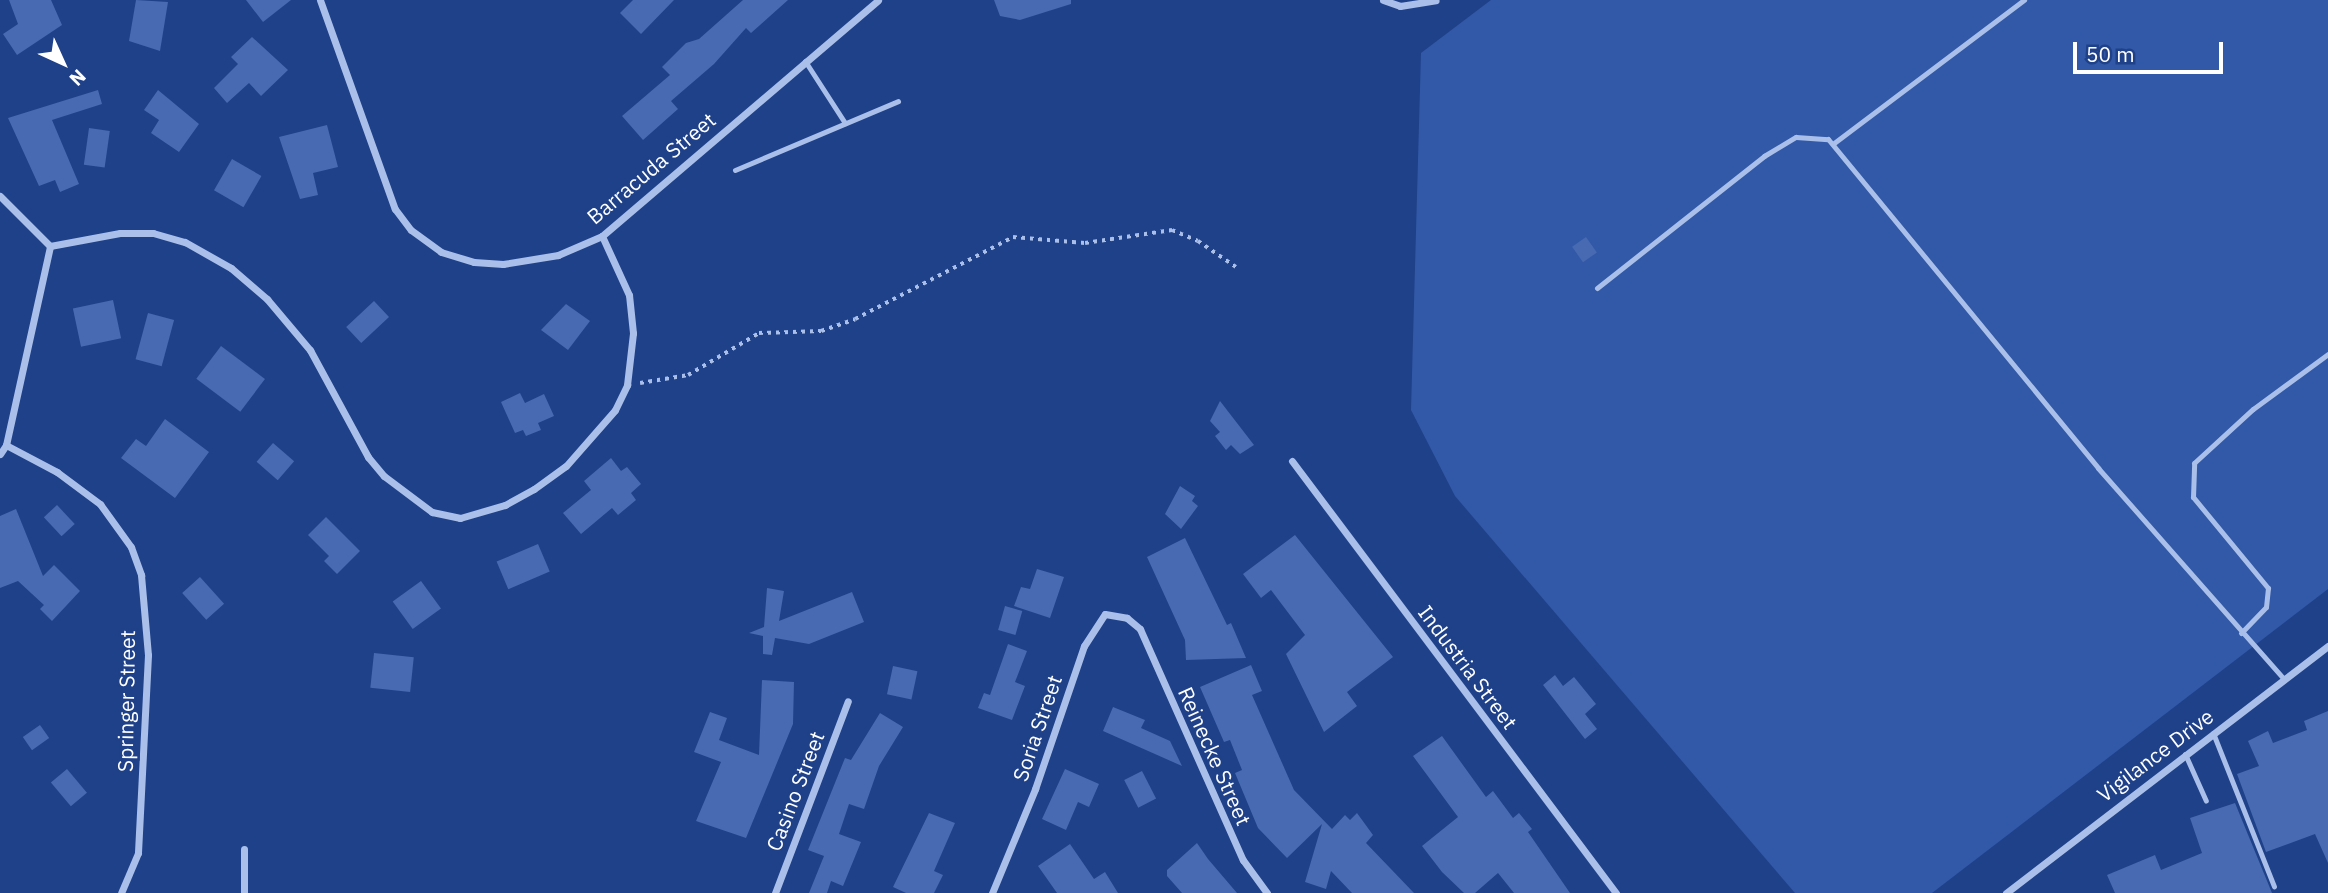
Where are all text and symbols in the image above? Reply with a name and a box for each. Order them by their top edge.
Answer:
north arrow [28,28,98,98]
scale bar [2076,28,2226,72]
text: 50 m [2086,40,2135,68]
text: N [65,64,91,91]
street label: Barracuda Street [582,107,720,229]
street label: Industria Street [1413,600,1523,734]
street label: Springer Street [112,630,140,772]
street label: Soria Street [1007,672,1067,784]
street label: Reinecke Street [1173,683,1257,829]
street label: Vigilance Drive [2092,703,2218,807]
street label: Casino Street [761,728,829,854]

